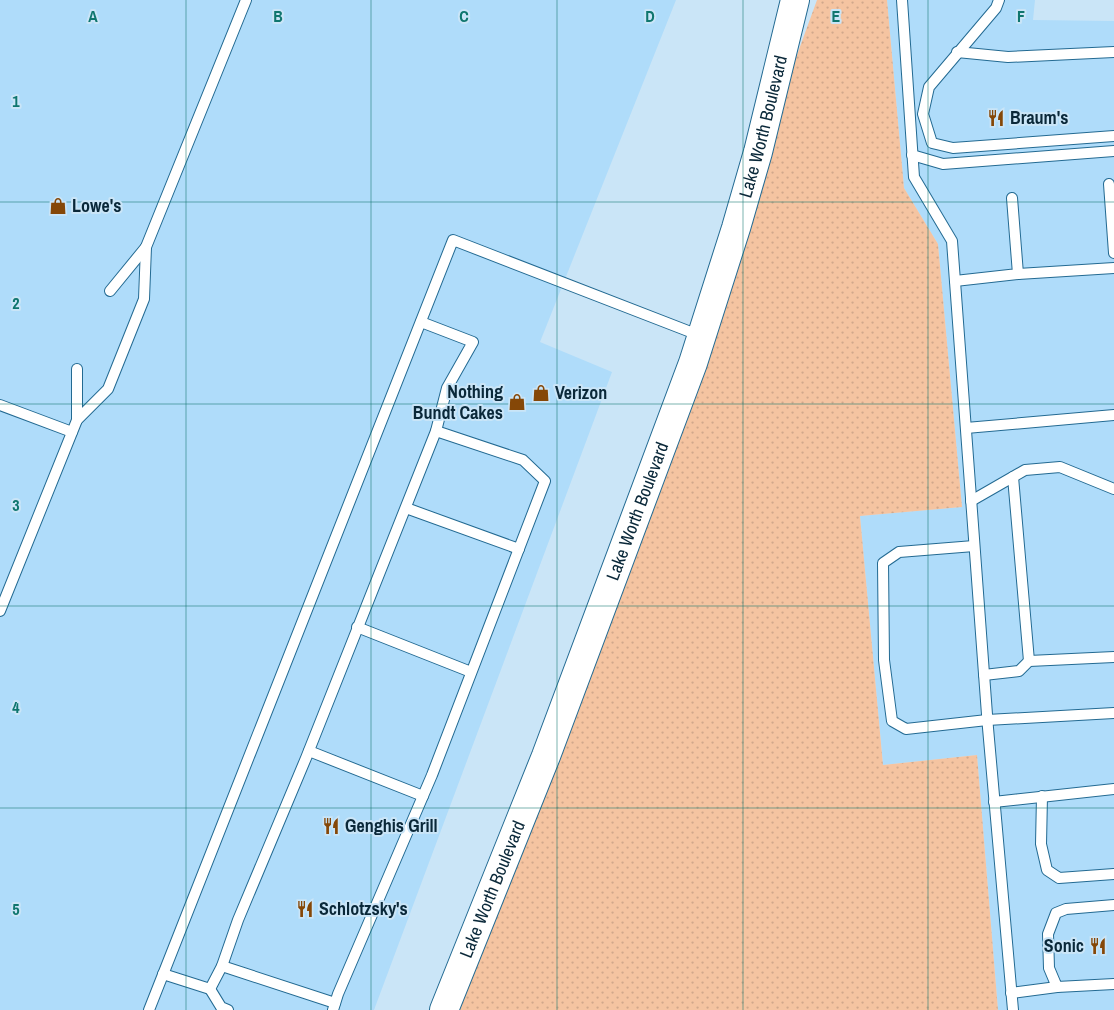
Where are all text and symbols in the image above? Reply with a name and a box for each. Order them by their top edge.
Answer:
text: A [88,5,98,27]
text: B [273,5,283,27]
text: C [459,5,469,27]
text: D [645,5,655,27]
text: E [832,5,841,27]
text: F [1017,5,1025,27]
street label: Lake Worth Boulevard [732,53,793,201]
text: 1 [12,90,20,112]
place label: Braum's [1010,105,1068,130]
restaurant icon: Braum's [986,108,1006,128]
place label: Lowe's [72,193,121,218]
shop icon: Lowe's [48,196,68,216]
text: 2 [12,292,20,314]
place label: Nothing Bundt Cakes [413,379,503,425]
place label: Verizon [555,380,607,405]
shop icon: Verizon [531,383,551,403]
shop icon: Nothing Bundt Cakes [507,392,527,412]
street label: Lake Worth Boulevard [600,438,674,584]
text: 3 [12,494,20,516]
text: 4 [12,696,20,718]
place label: Genghis Grill [345,813,438,838]
restaurant icon: Genghis Grill [321,816,341,836]
street label: Lake Worth Boulevard [453,817,531,962]
place label: Schlotzsky's [319,896,408,921]
text: 5 [12,898,20,920]
restaurant icon: Schlotzsky's [295,899,315,919]
place label: Sonic [1044,933,1084,958]
restaurant icon: Sonic [1088,936,1108,956]

